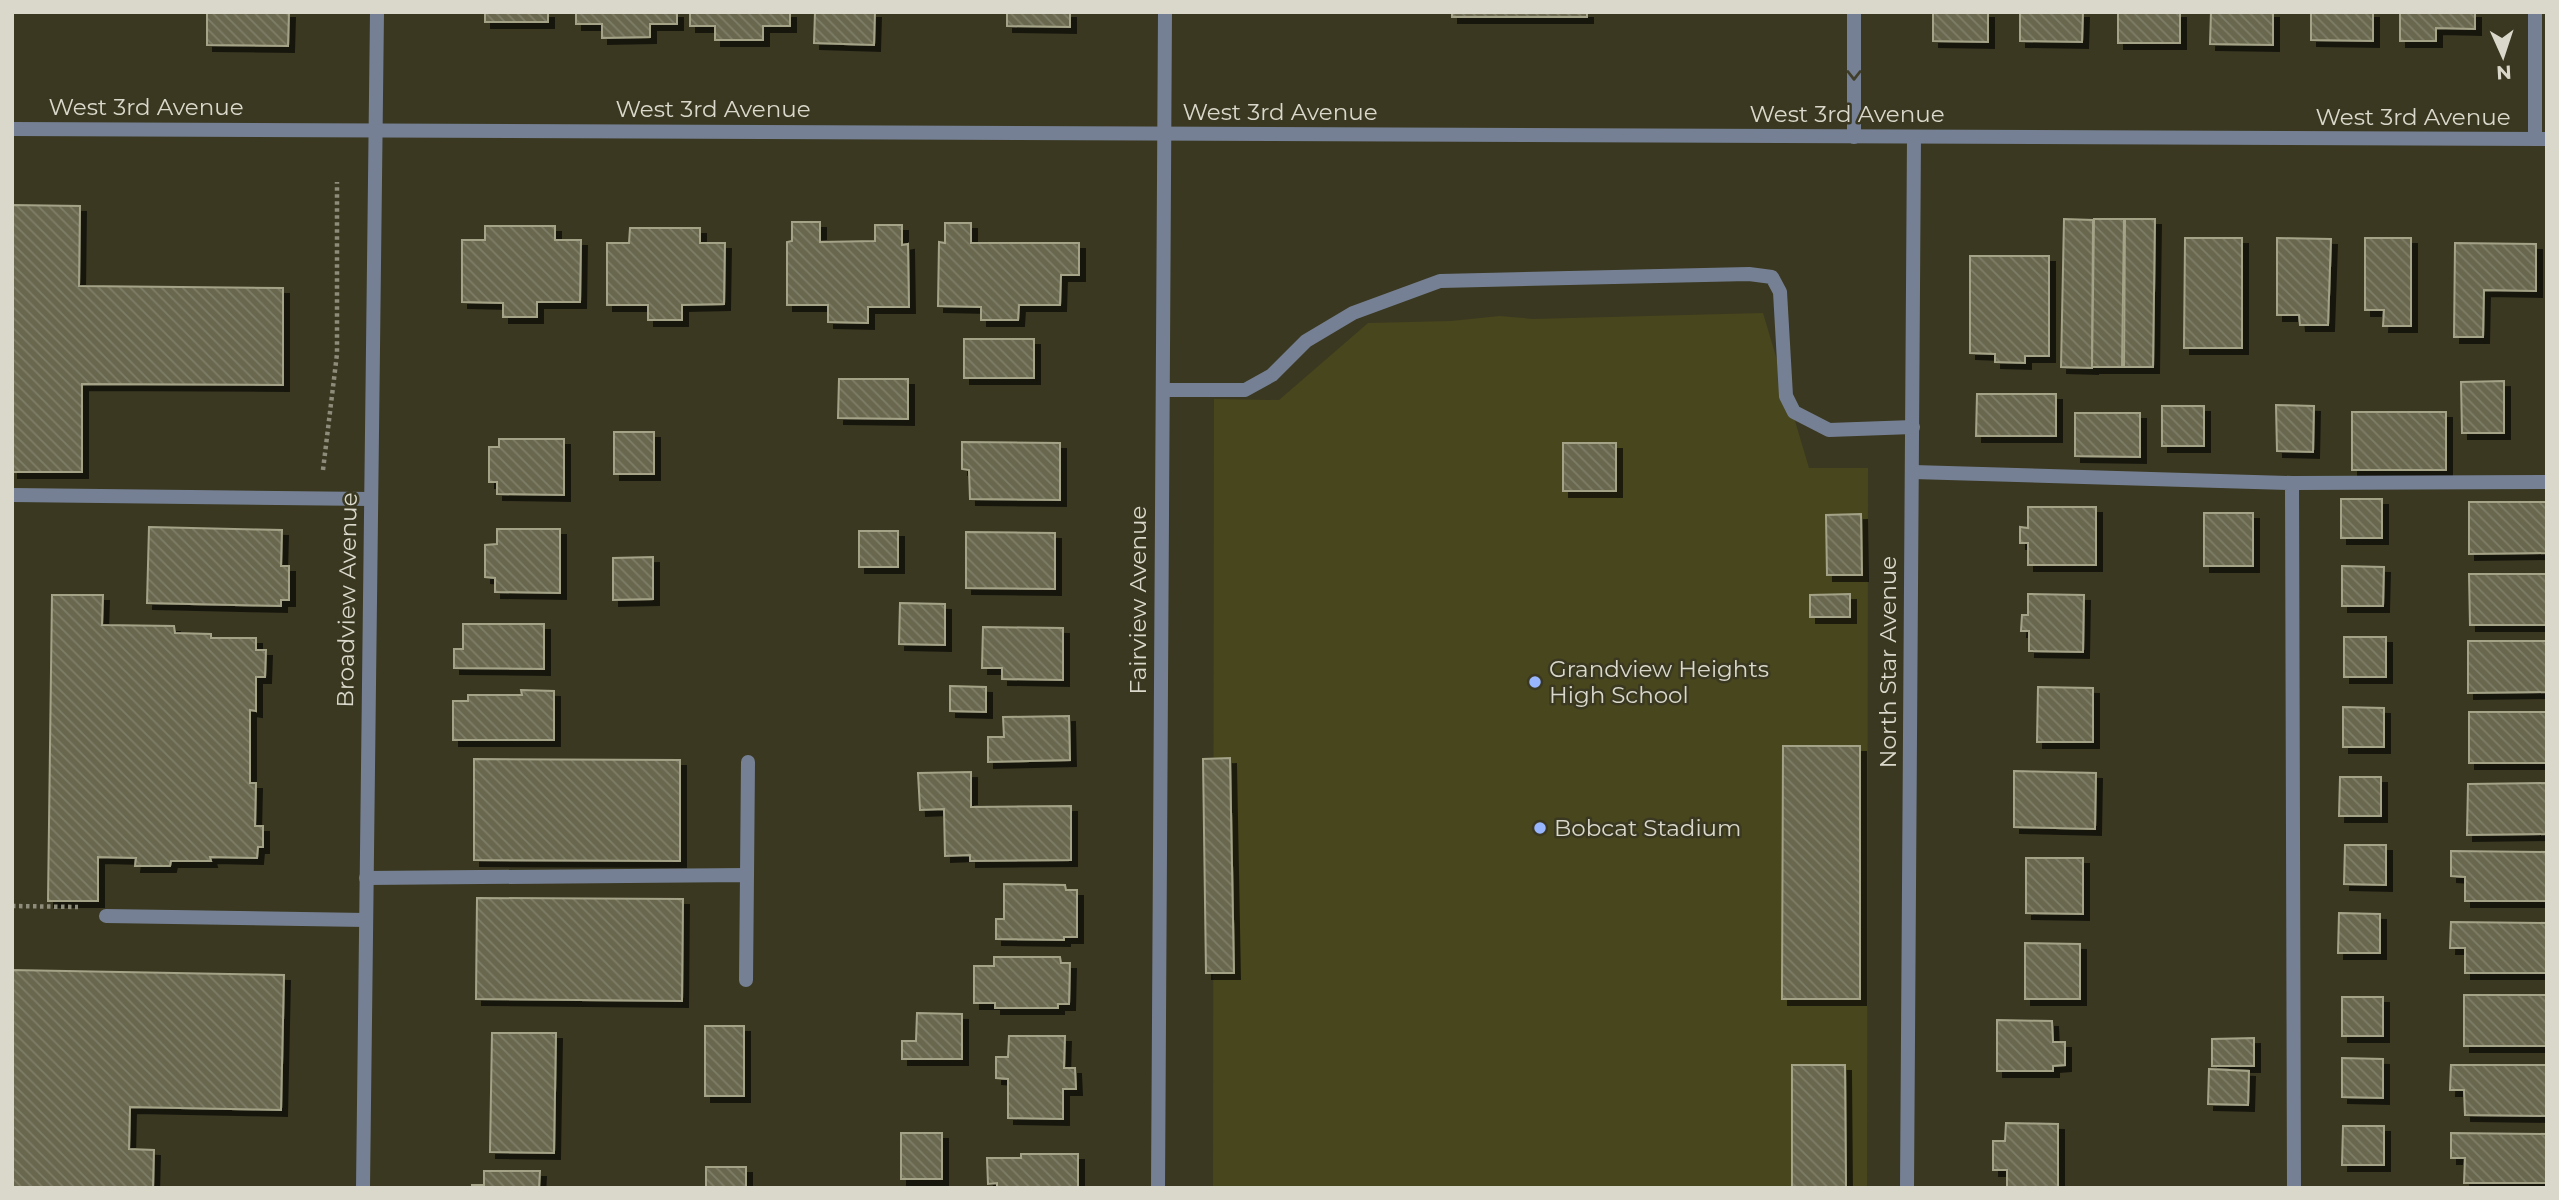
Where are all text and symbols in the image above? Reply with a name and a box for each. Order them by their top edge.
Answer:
north arrow [2468,21,2538,91]
text: N [2496,61,2512,84]
one-way arrow [1846,70,1862,81]
street label: West 3rd Avenue [48,93,244,121]
street label: West 3rd Avenue [615,95,811,123]
street label: West 3rd Avenue [1182,98,1378,126]
street label: West 3rd Avenue [1749,100,1945,128]
street label: West 3rd Avenue [2315,103,2511,131]
street label: Broadview Avenue [331,492,363,708]
street label: Fairview Avenue [1124,506,1152,694]
street label: North Star Avenue [1874,556,1902,768]
place label: Grandview Heights High School [1549,655,1769,709]
marker: Grandview Heights High School [1527,674,1543,690]
place label: Bobcat Stadium [1554,814,1741,842]
marker: Bobcat Stadium [1532,820,1548,836]

